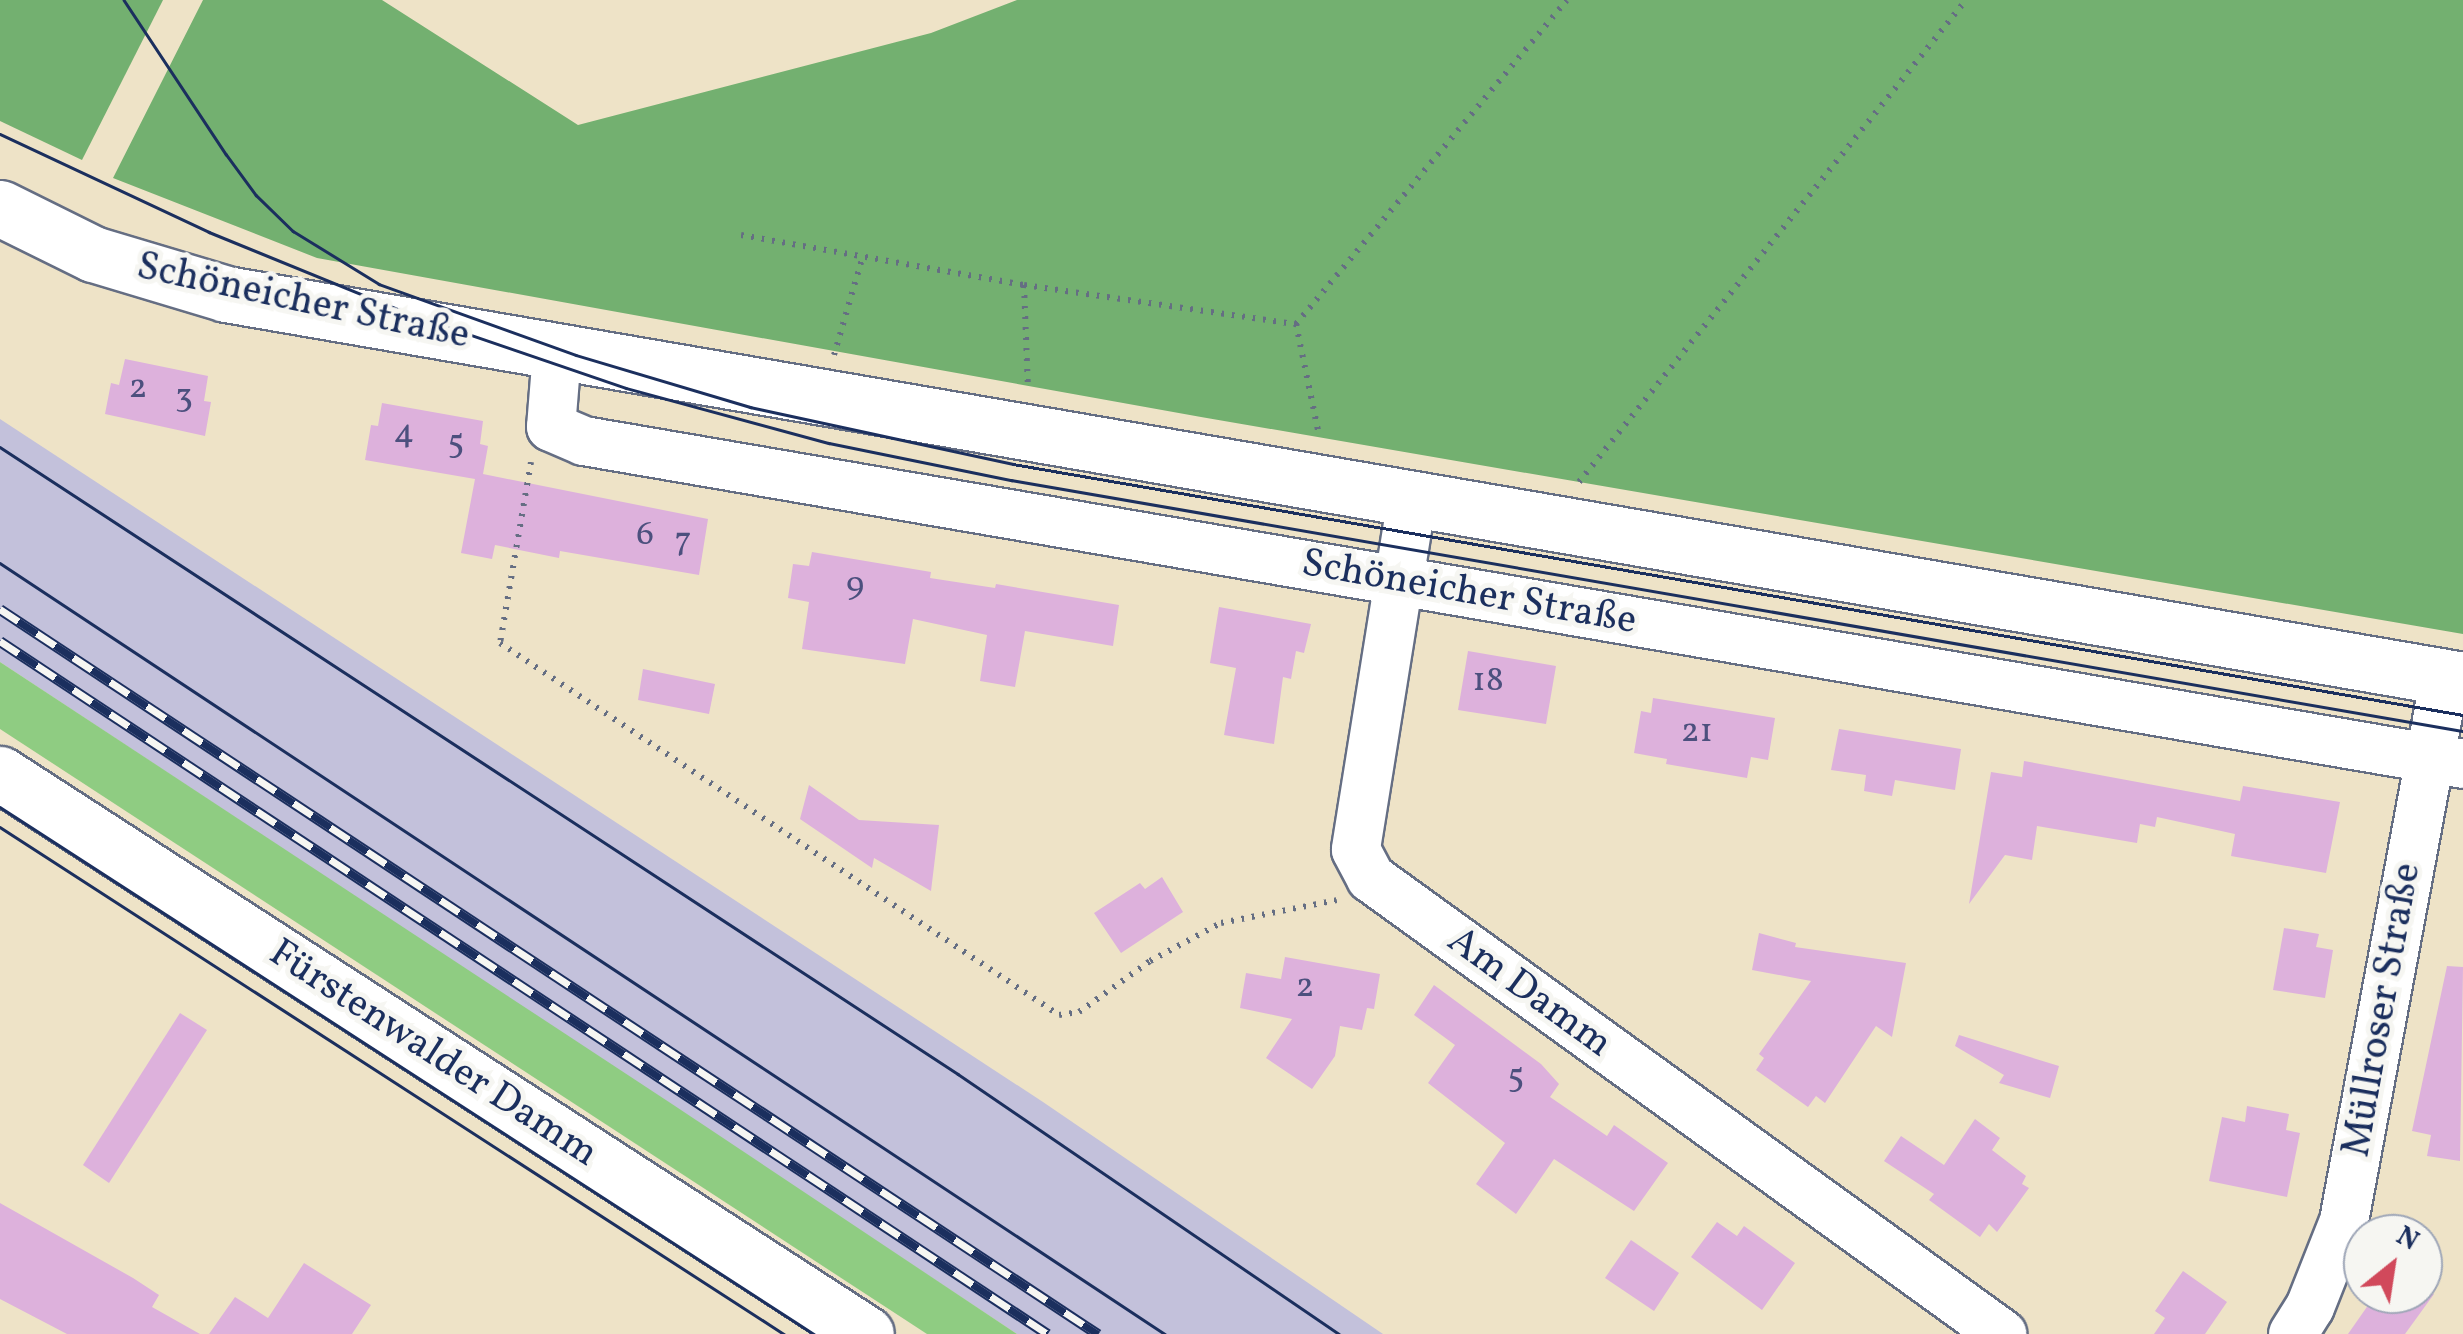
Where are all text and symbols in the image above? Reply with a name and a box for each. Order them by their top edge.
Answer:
street label: Schöneicher Straße [132,243,474,361]
house number: 2 [129,367,147,409]
house number: 3 [175,376,193,418]
house number: 4 [394,412,414,454]
house number: 5 [448,422,464,464]
house number: 6 [636,514,654,556]
house number: 7 [675,520,691,562]
street label: Schöneicher Straße [1298,540,1640,646]
house number: 9 [846,564,864,606]
house number: 18 [1472,660,1504,702]
house number: 21 [1681,711,1713,753]
street label: Müllroser Straße [2334,859,2432,1161]
street label: Am Damm [1437,917,1621,1069]
street label: Fürstenwalder Damm [260,930,606,1178]
house number: 2 [1296,966,1314,1008]
house number: 5 [1508,1056,1524,1098]
north arrow [2343,1214,2443,1314]
text: N [2389,1217,2426,1261]

